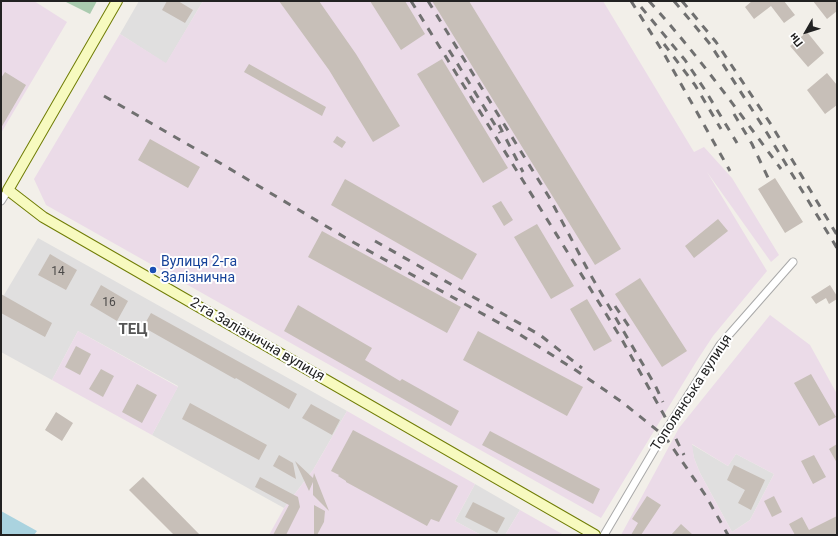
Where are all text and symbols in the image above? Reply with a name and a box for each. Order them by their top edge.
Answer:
north arrow [786,12,826,52]
text: Пн [787,30,806,49]
place label: Вулиця 2-га Залізнична [161,254,237,286]
house number: 14 [51,265,65,279]
marker: Вулиця 2-га Залізнична [148,265,158,275]
street label: 2-га Залізнична вулиця [187,295,327,385]
house number: 16 [102,296,116,310]
district label: ТЕЦ [118,321,148,339]
street label: Тополянська вулиця [648,332,736,454]

